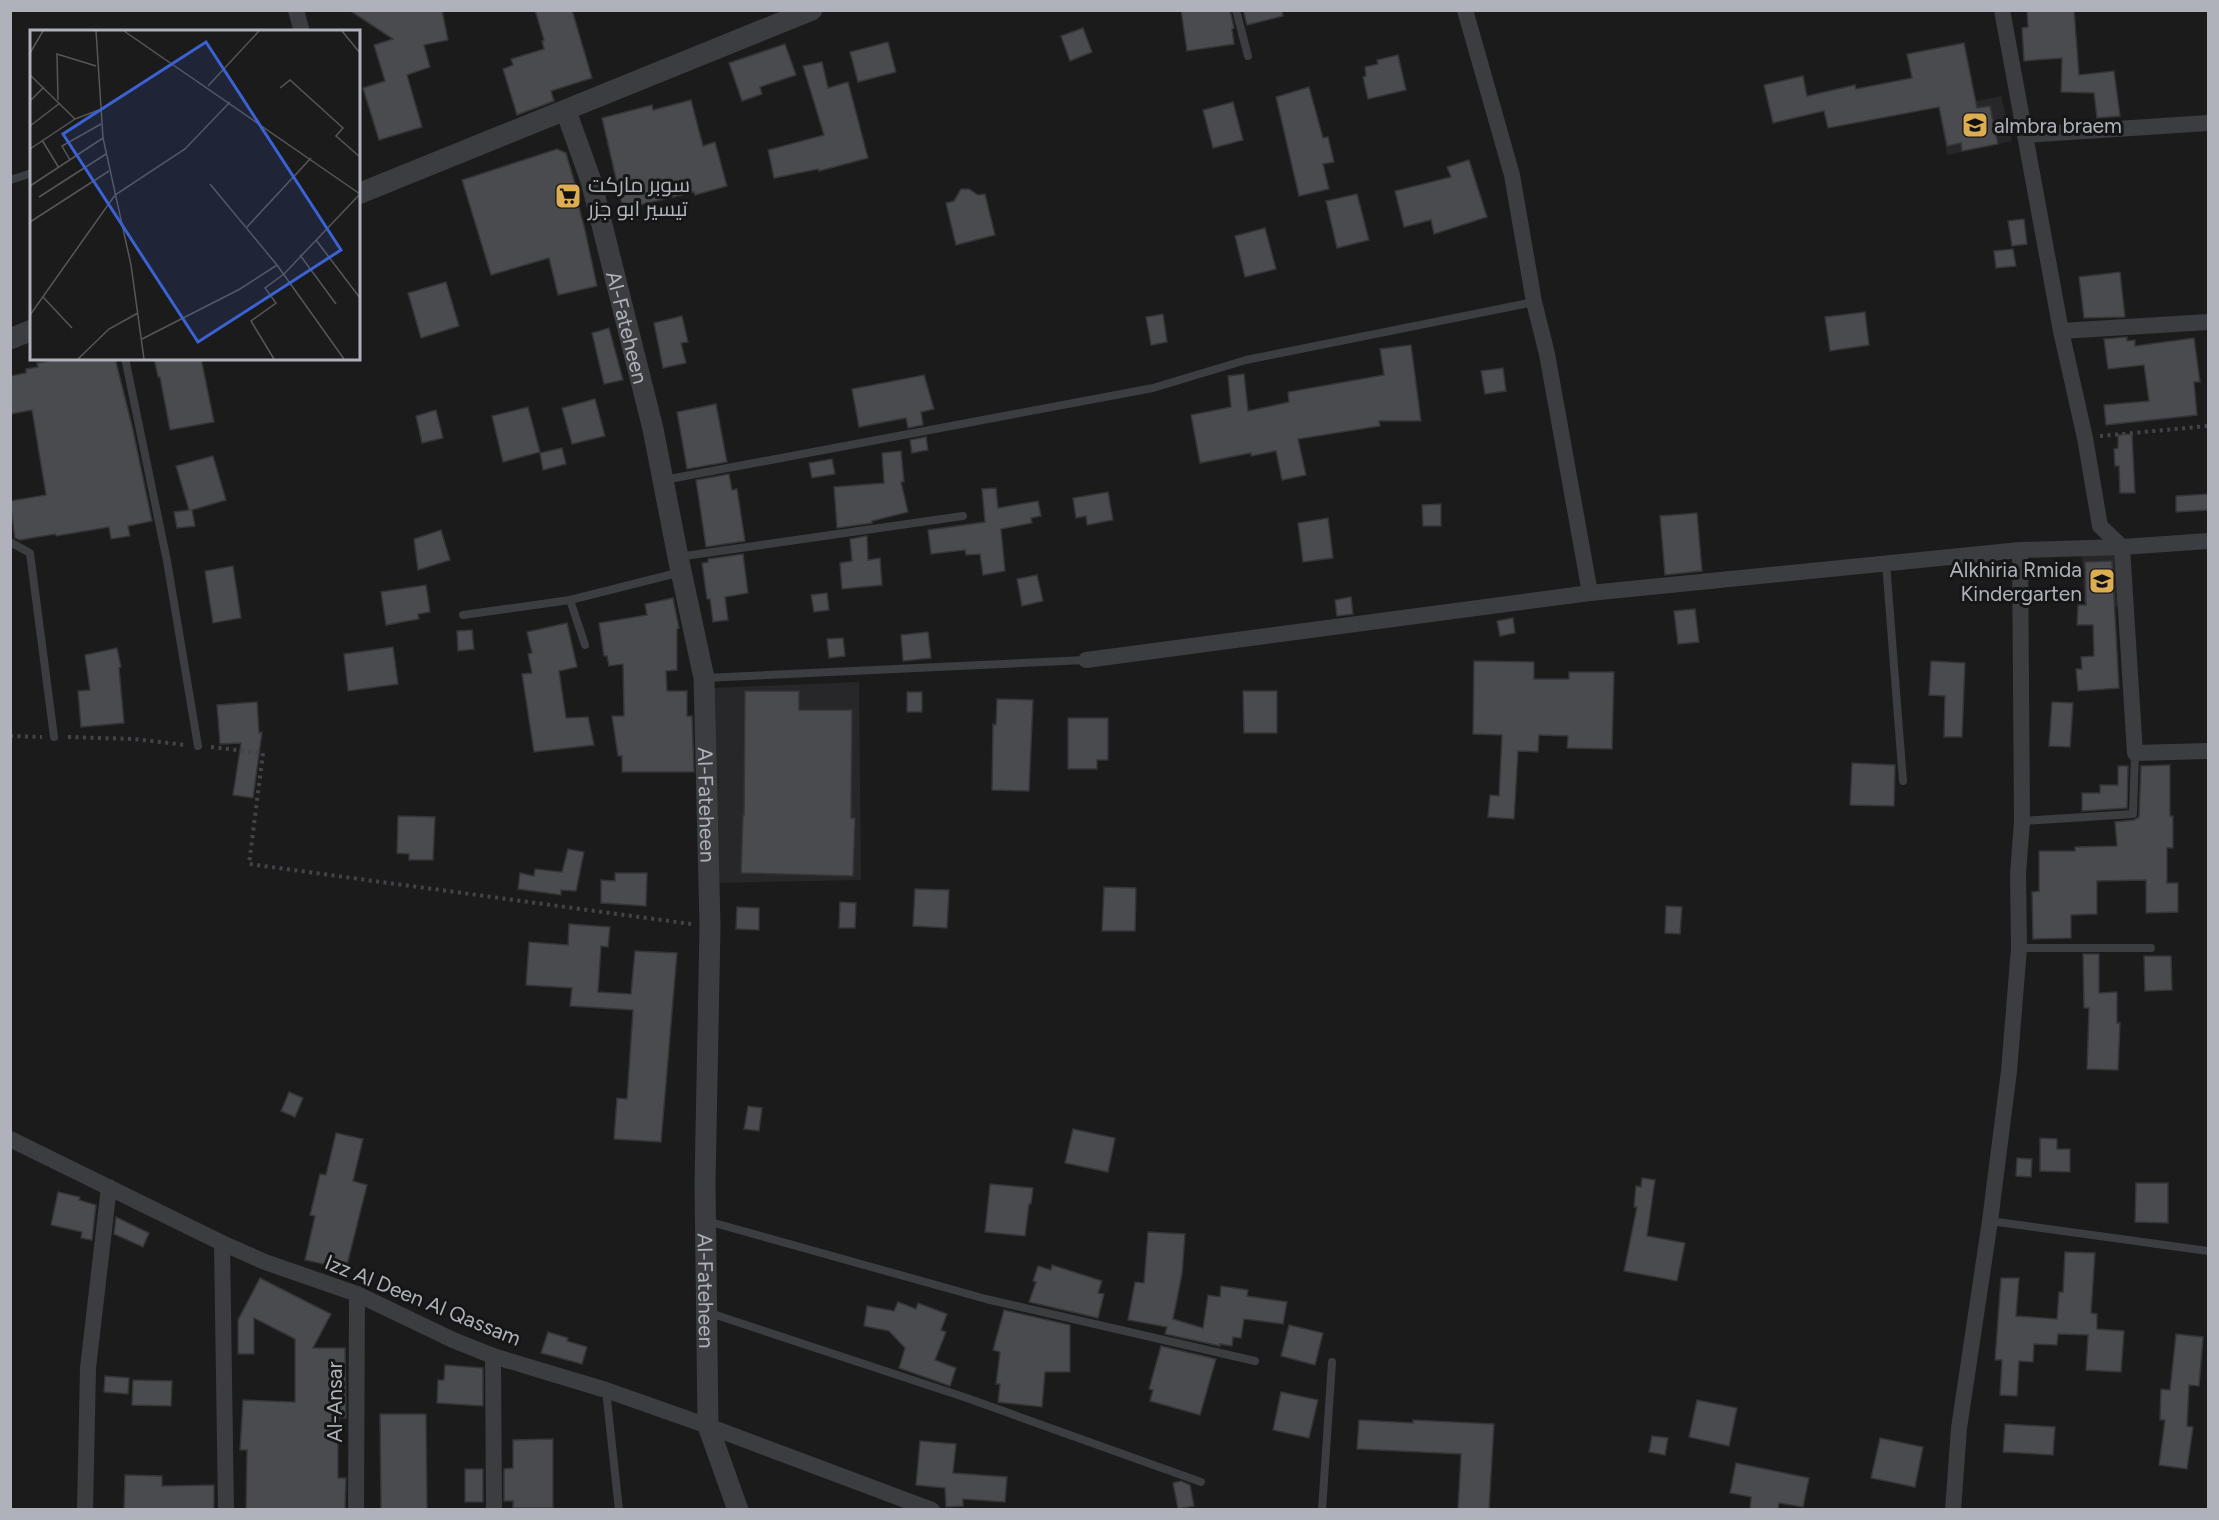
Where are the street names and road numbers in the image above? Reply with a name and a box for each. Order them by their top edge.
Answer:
street label: Al-Fateheen [601,268,654,386]
street label: Al-Fateheen [693,747,721,863]
street label: Al-Fateheen [693,1233,720,1349]
street label: Izz Al Deen Al Qassam [321,1249,525,1351]
street label: Al-Ansar [322,1361,347,1443]

